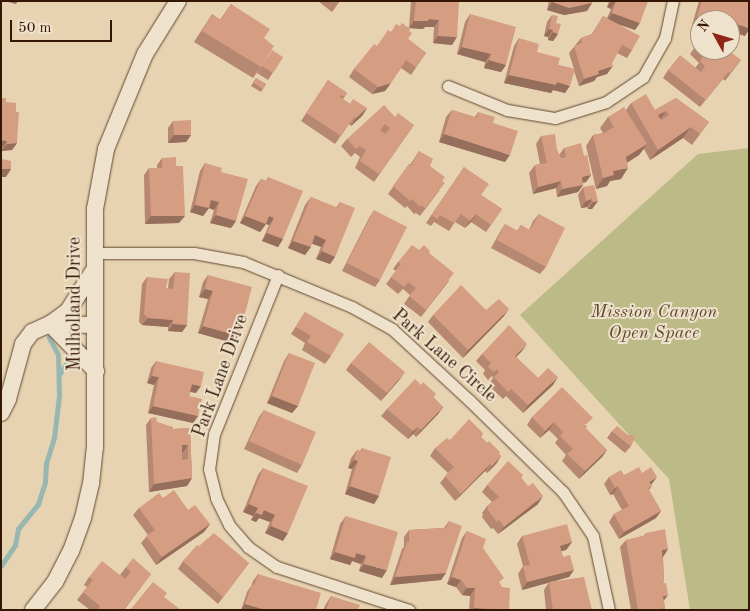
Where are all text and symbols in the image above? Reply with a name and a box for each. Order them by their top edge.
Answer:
scale bar [12,10,115,42]
north arrow [690,10,740,60]
text: N [695,18,713,35]
text: 50 m [18,21,52,36]
street label: Mulholland Drive [64,237,86,371]
park label: Mission Canyon Open Space [591,302,717,344]
street label: Park Lane Circle [387,305,501,407]
street label: Park Lane Drive [189,312,253,440]

